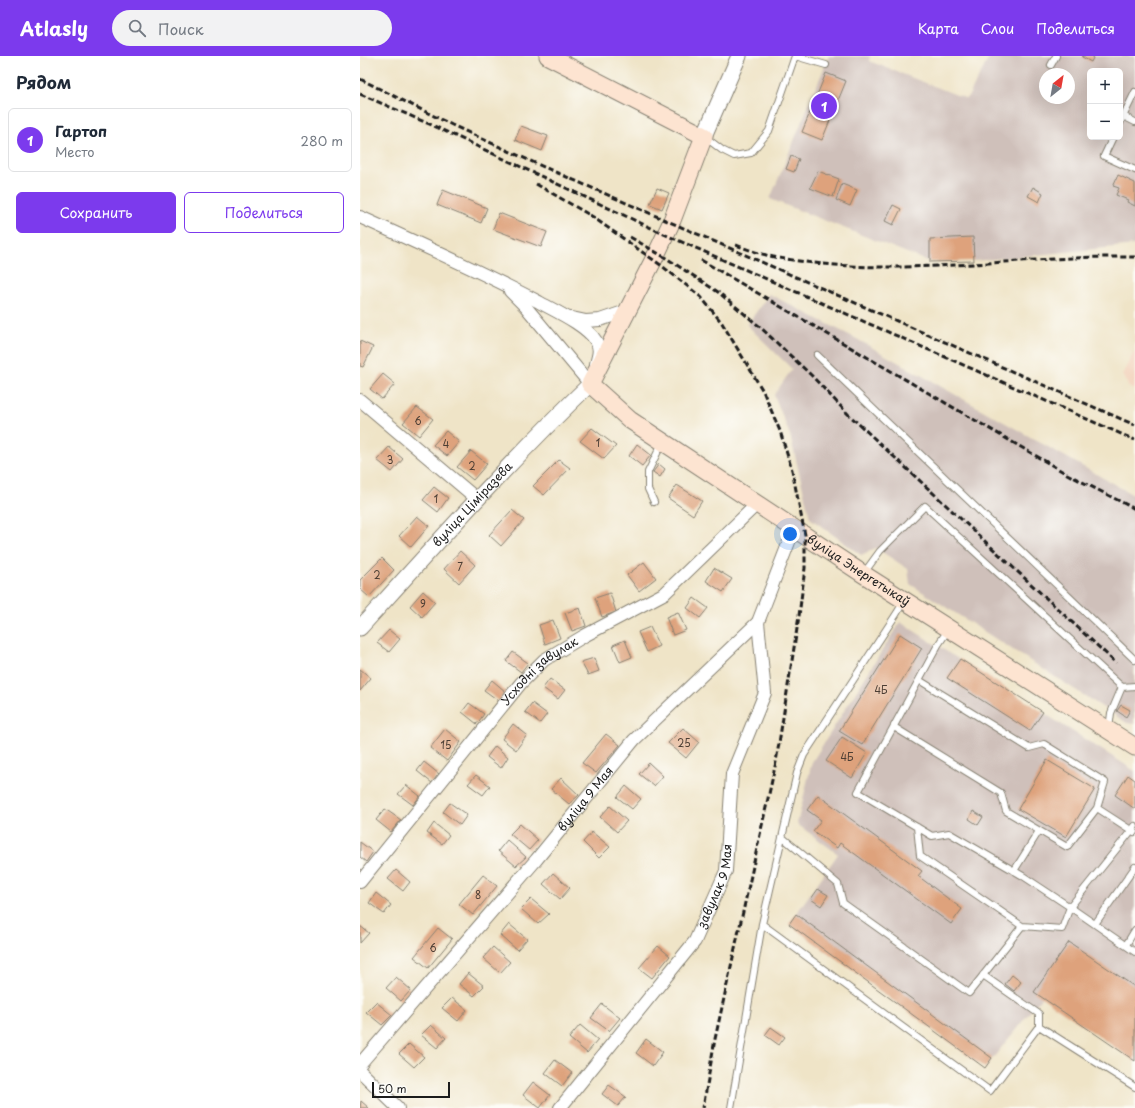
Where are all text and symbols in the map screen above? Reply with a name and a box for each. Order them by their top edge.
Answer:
search box [112,10,392,46]
text: Atlasly [20,14,88,42]
icon: search [126,17,148,39]
text: Поиск [158,17,204,40]
text: Карта [918,18,959,39]
text: Слои [981,18,1014,39]
text: Поделиться [1036,18,1115,39]
north arrow [1039,68,1075,104]
map controls [1087,68,1123,140]
button: + [1087,68,1123,104]
text: Рядом [16,69,71,95]
pin: 1 [811,91,837,121]
button: − [1087,104,1123,140]
text: Гартоп [55,119,107,142]
text: 1 [27,131,33,150]
text: 280 m [301,131,343,150]
text: Место [55,142,95,161]
button: Сохранить [16,192,176,233]
button: Поделиться [184,192,344,233]
house number: 6 [414,413,422,428]
house number: 1 [596,435,600,450]
house number: 4 [443,436,450,451]
house number: 3 [387,452,393,467]
street label: вуліца Ціміразева [428,457,516,550]
house number: 2 [468,458,476,473]
house number: 1 [434,491,438,506]
your location [780,524,800,544]
street label: вуліца Энергетыкаў [804,529,914,610]
house number: 7 [457,559,463,574]
house number: 2 [373,567,381,582]
house number: 9 [420,596,426,611]
street label: Усходні завулак [496,631,582,709]
house number: 4Б [874,682,888,697]
house number: 25 [677,735,691,750]
house number: 15 [441,737,451,752]
house number: 4Б [840,749,854,764]
street label: вуліца 9 Мая [553,762,617,835]
street label: завулак 9 Мая [692,843,736,931]
house number: 8 [475,887,481,902]
house number: 6 [429,940,437,955]
scale bar [372,1080,450,1099]
text: 50 m [378,1080,407,1097]

